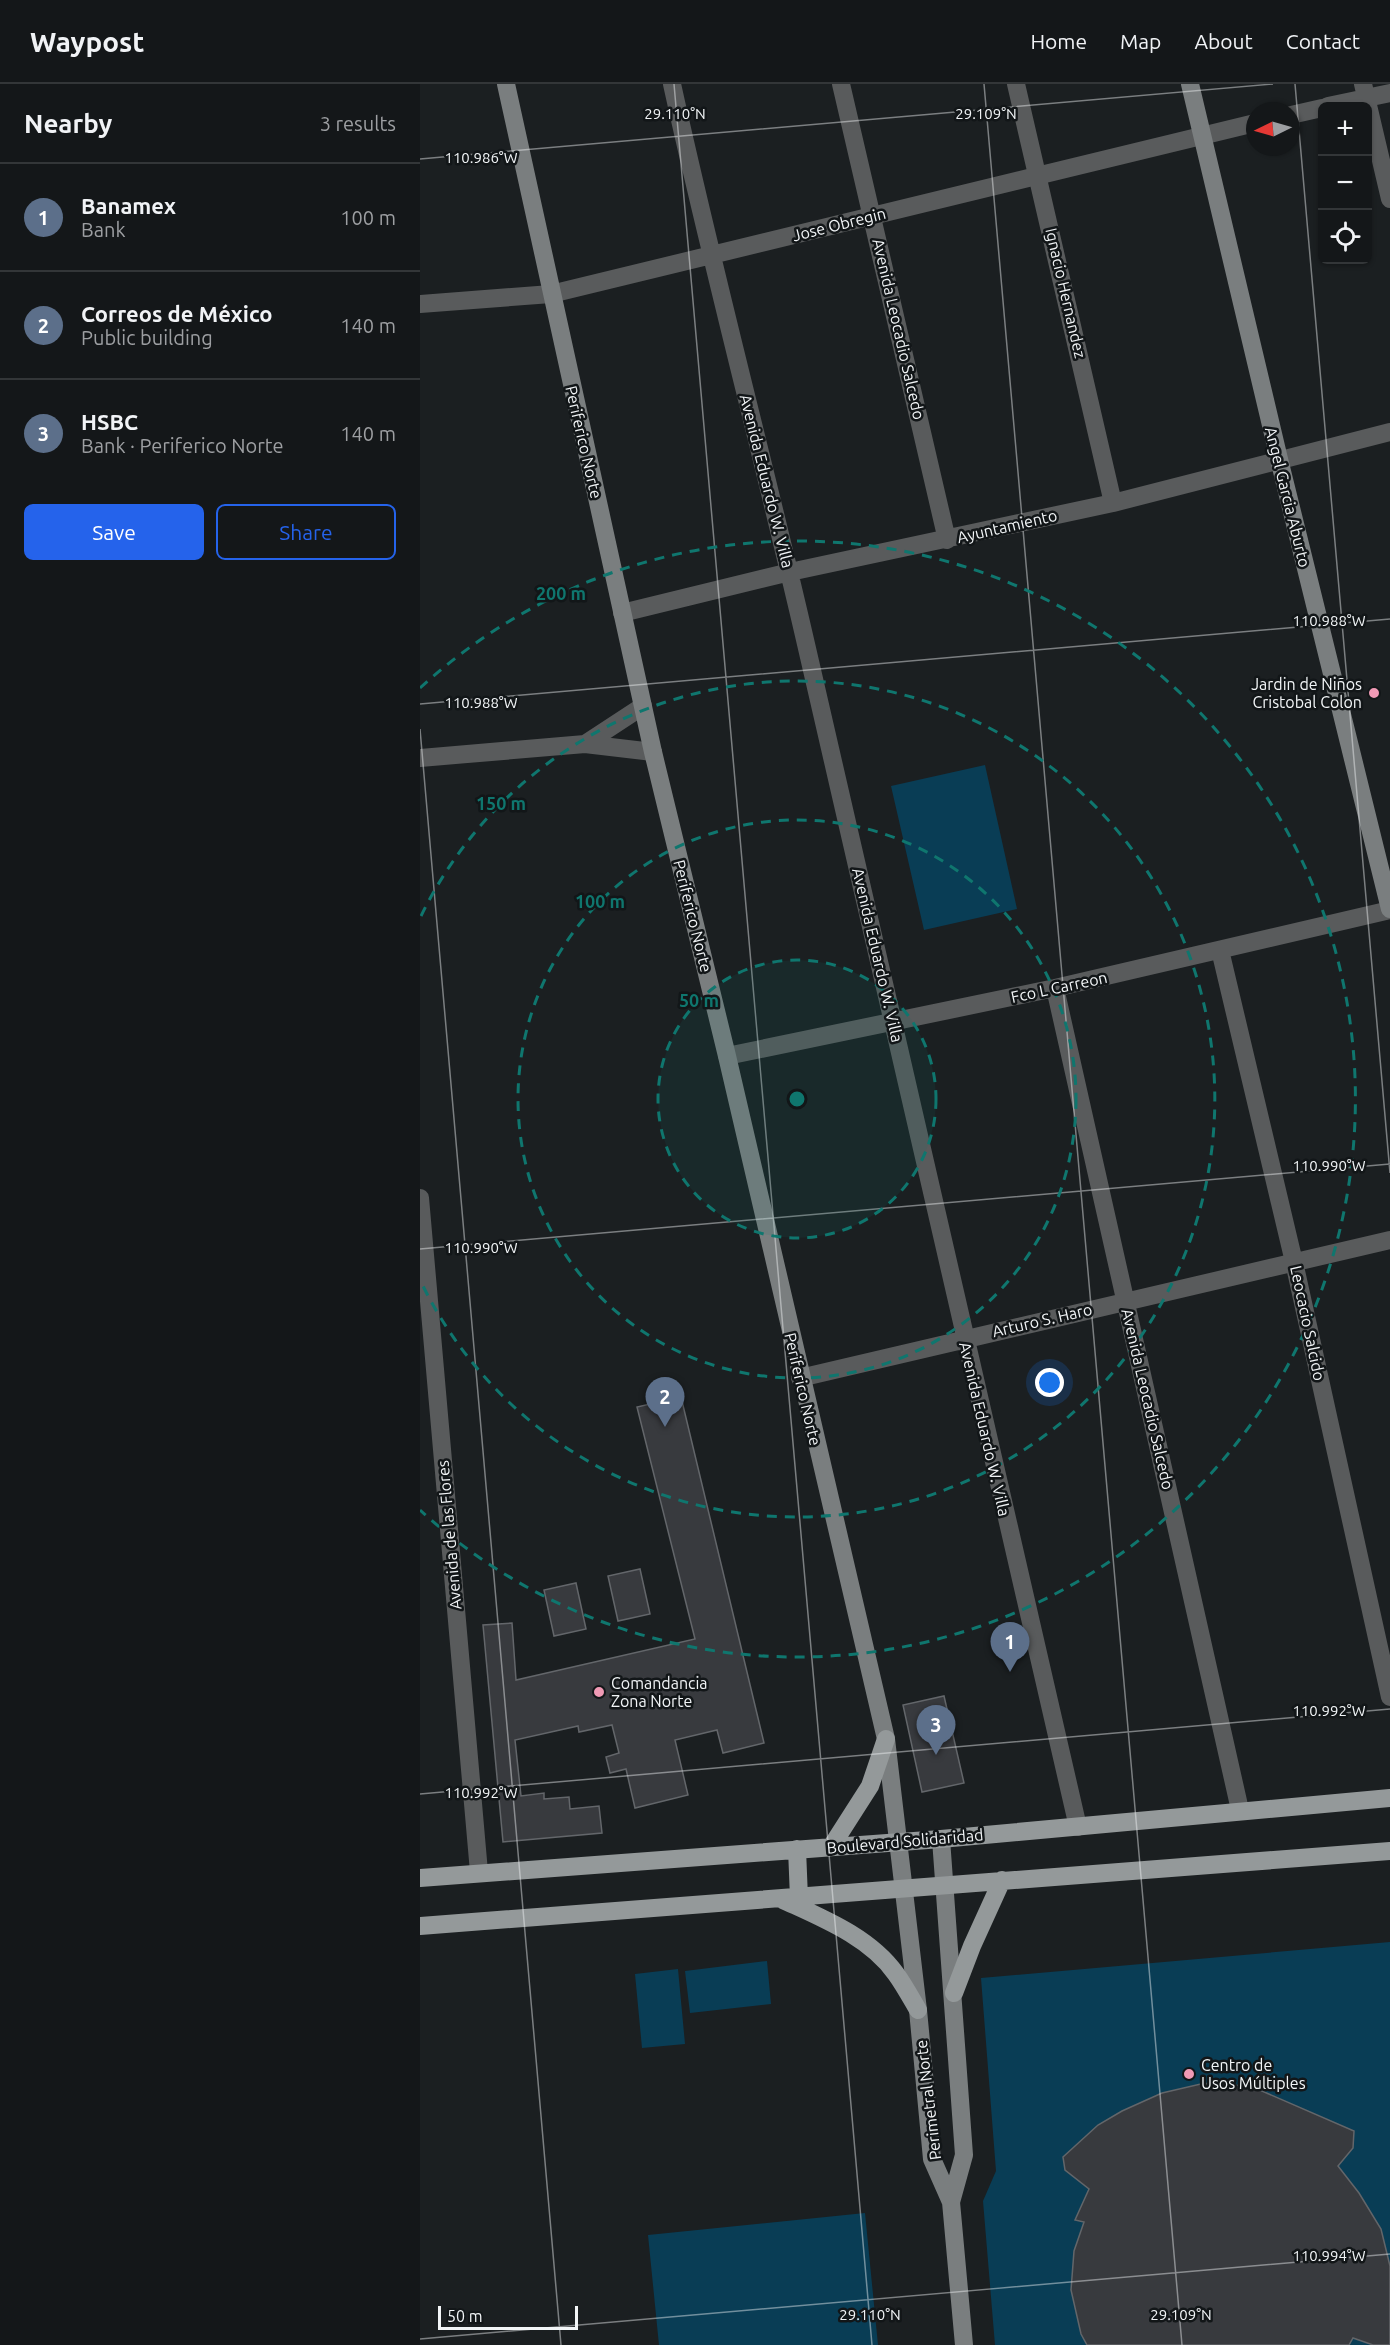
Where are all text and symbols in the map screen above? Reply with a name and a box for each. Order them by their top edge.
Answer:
text: Waypost [30,26,144,57]
text: Home [1030,29,1087,53]
text: Map [1120,29,1161,53]
text: About [1194,29,1253,53]
text: Contact [1286,29,1360,53]
north arrow [1246,102,1300,156]
map controls [1318,102,1372,264]
button: + [1318,102,1372,156]
text: 29.110°N [644,105,706,122]
text: 29.109°N [955,105,1017,122]
text: Nearby [24,109,112,138]
text: 3 results [320,112,396,135]
text: 110.986°W [444,149,518,166]
button: − [1318,156,1372,210]
text: Banamex [81,193,176,218]
street label: Jose Obregin [790,204,888,244]
text: 1 [38,206,49,229]
text: 100 m [340,206,396,229]
button: locate [1318,210,1372,264]
text: Bank [81,218,126,241]
street label: Ignacio Hernandez [1042,226,1090,360]
street label: Avenida Leocadio Salcedo [869,237,929,421]
text: Correos de México [81,301,273,326]
text: 2 [38,314,49,337]
text: 140 m [340,314,396,337]
text: Public building [81,326,213,349]
street label: Periferico Norte [562,384,606,500]
street label: Avenida Eduardo W. Villa [737,392,797,570]
text: HSBC [81,409,138,434]
text: 3 [38,422,49,445]
text: 140 m [340,422,396,445]
street label: Angel Garcia Aburto [1262,425,1314,569]
text: Bank · Periferico Norte [81,434,284,457]
button: Save [24,504,204,560]
button: Share [216,504,396,560]
street label: Ayuntamiento [955,506,1059,546]
text: 200 m [536,583,586,603]
text: 110.988°W [1292,612,1366,629]
place label: Jardin de Niños Cristobal Colon [1251,675,1362,711]
marker: Jardin de Niños Cristobal Colon [1367,686,1381,700]
text: 110.988°W [444,694,518,711]
text: 150 m [476,793,526,813]
street label: Periferico Norte [670,858,716,974]
street label: Avenida Eduardo W. Villa [849,866,907,1044]
text: 100 m [575,891,625,911]
street label: Fco L Carreon [1009,968,1109,1006]
text: 50 m [679,990,719,1010]
centre of rings [787,1089,807,1109]
text: 110.990°W [1292,1157,1366,1174]
text: 110.990°W [444,1239,518,1256]
street label: Leocacio Salcido [1287,1264,1329,1382]
street label: Arturo S. Haro [990,1300,1094,1340]
street label: Avenida Leocadio Salcedo [1118,1307,1178,1491]
street label: Periferico Norte [781,1331,825,1447]
street label: Avenida Eduardo W. Villa [956,1340,1014,1518]
your location [1035,1368,1064,1397]
pin: 2 [646,1378,684,1427]
street label: Avenida de las Flores [434,1460,464,1610]
pin: 1 [990,1622,1030,1672]
place label: Comandancia Zona Norte [611,1674,708,1710]
marker: Comandancia Zona Norte [592,1685,606,1699]
text: 110.992°W [1292,1702,1366,1719]
pin: 3 [916,1706,956,1755]
text: 110.992°W [444,1784,518,1801]
street label: Boulevard Solidaridad [826,1825,984,1857]
street label: Perimetral Norte [912,2039,944,2161]
place label: Centro de Usos Múltiples [1201,2056,1306,2092]
marker: Centro de Usos Múltiples [1182,2067,1196,2081]
text: 110.994°W [1292,2247,1366,2264]
scale bar [438,2303,578,2330]
text: 29.110°N [839,2306,901,2323]
text: 29.109°N [1150,2306,1212,2323]
text: 50 m [447,2307,483,2325]

